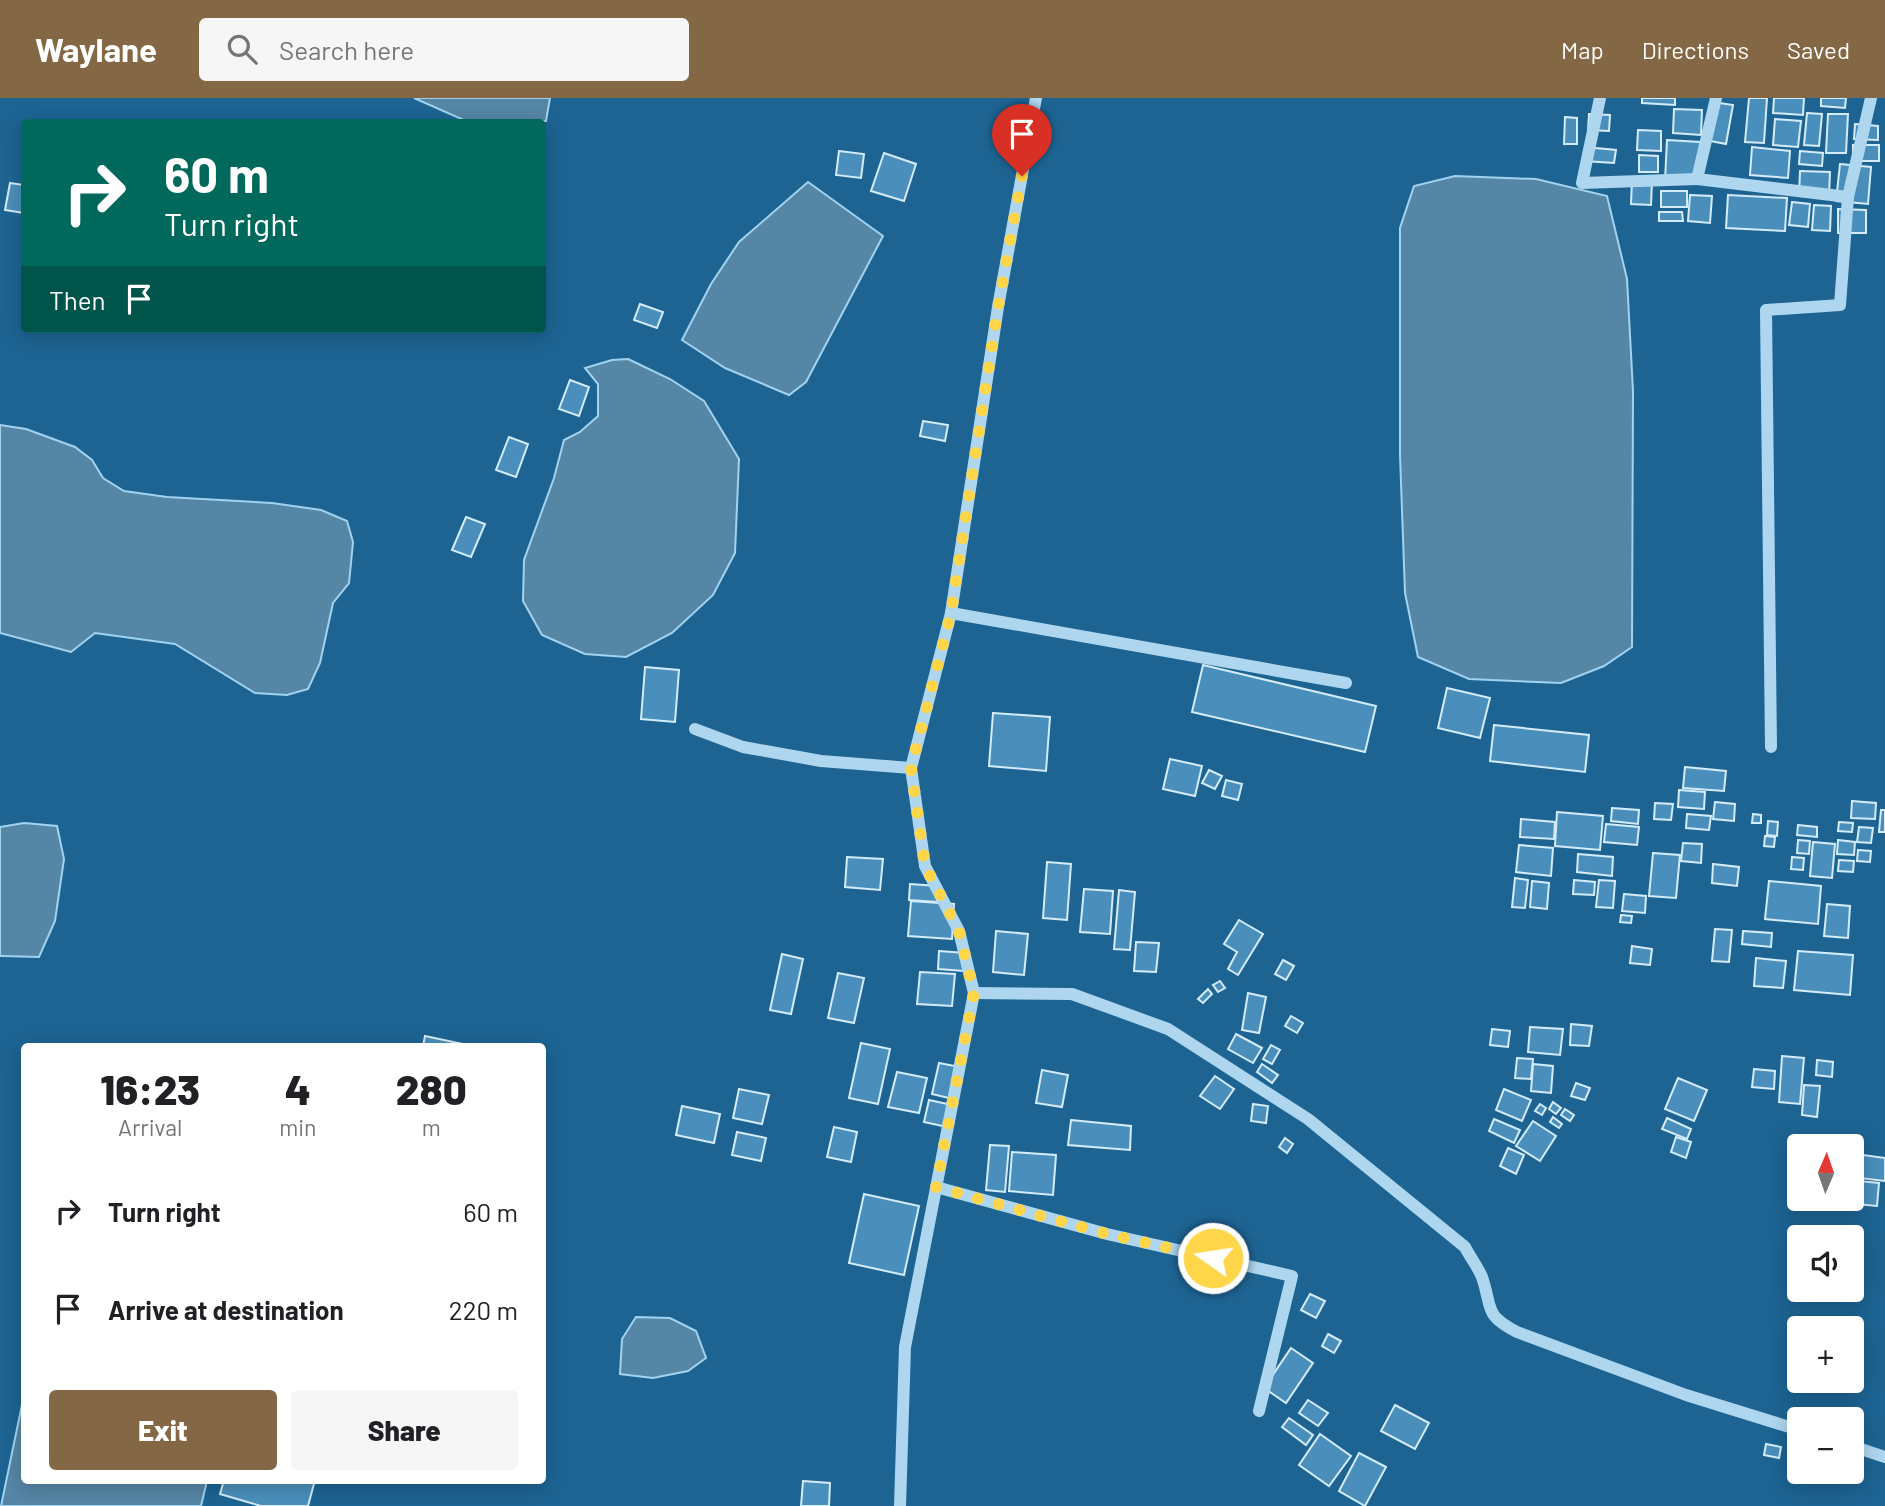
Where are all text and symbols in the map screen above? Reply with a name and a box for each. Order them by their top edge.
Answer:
search box [199,18,689,81]
text: Waylane [35,29,157,69]
icon: search [223,30,261,68]
text: Search here [279,34,414,65]
text: Map [1561,35,1604,64]
text: Directions [1642,35,1749,64]
text: Saved [1787,35,1850,64]
pin [992,104,1052,176]
icon: arrive [1003,115,1041,153]
text: 60 m [164,144,269,203]
icon: right [49,147,140,238]
text: Turn right [164,204,299,242]
icon: arrive [120,280,158,318]
text: Then [49,284,106,315]
text: 16:23 [100,1063,200,1113]
text: 4 [285,1063,311,1113]
text: 280 [396,1063,467,1113]
text: Arrival [118,1113,182,1141]
text: min [279,1113,316,1141]
text: m [422,1113,441,1141]
north arrow [1787,1134,1864,1211]
map controls [1787,1134,1864,1484]
icon: right [49,1192,87,1230]
text: Turn right [108,1196,221,1227]
text: 60 m [463,1196,518,1227]
position arrow [1176,1221,1250,1295]
button: sound [1787,1225,1864,1302]
icon: arrive [49,1290,87,1328]
text: Arrive at destination [108,1294,344,1325]
text: 220 m [449,1294,518,1325]
button: + [1787,1316,1864,1393]
button: Exit [49,1390,277,1470]
button: Share [291,1390,518,1470]
button: − [1787,1407,1864,1484]

